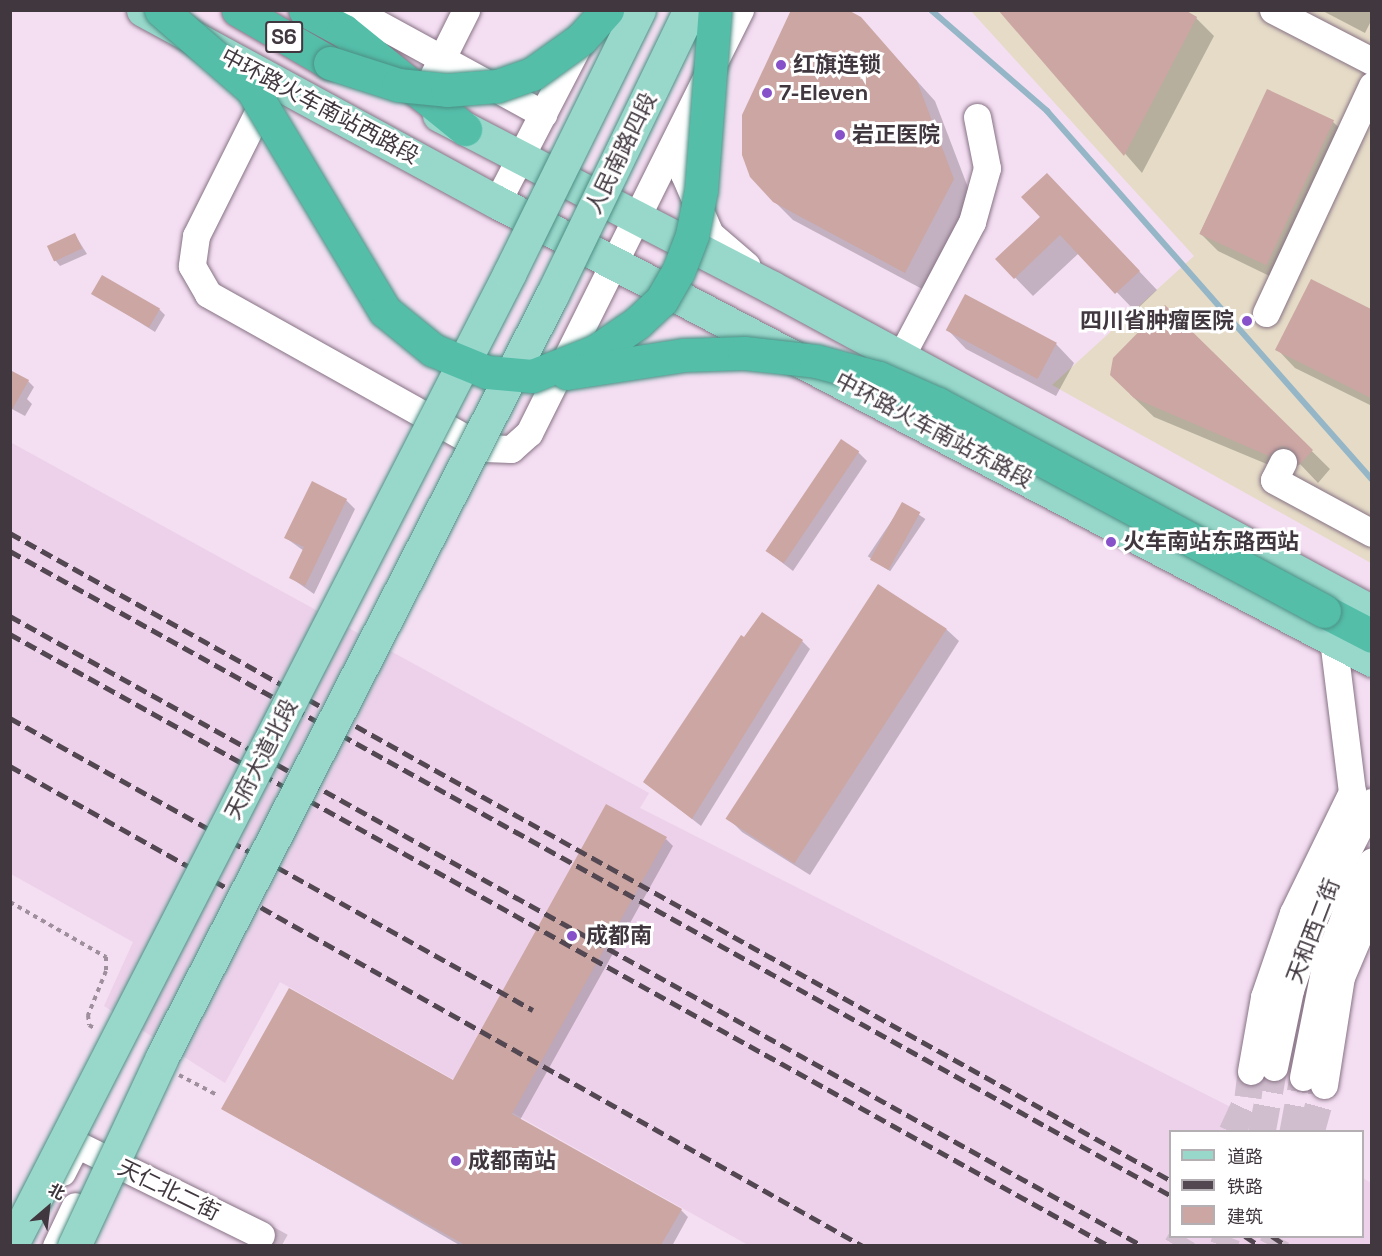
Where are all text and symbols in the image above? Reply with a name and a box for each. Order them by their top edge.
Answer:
road number: S6 [264,19,304,55]
street label: 中环路火车南站西路段 [217,43,423,169]
place label: 红旗连锁 [793,52,881,78]
marker: 红旗连锁 [774,58,788,72]
place label: 7-Eleven [779,80,868,106]
marker: 7-Eleven [760,86,774,100]
street label: 人民南路四段 [580,88,662,218]
place label: 岩正医院 [852,122,940,148]
marker: 岩正医院 [833,128,847,142]
place label: 四川省肿瘤医院 [1080,308,1234,334]
marker: 四川省肿瘤医院 [1238,312,1256,330]
street label: 中环路火车南站东路段 [831,367,1037,493]
place label: 火车南站东路西站 [1123,529,1299,555]
marker: 火车南站东路西站 [1104,535,1118,549]
street label: 天府大道北段 [219,694,303,824]
street label: 天和西二街 [1281,875,1345,987]
place label: 成都南 [586,923,652,949]
marker: 成都南 [563,927,581,945]
legend [1169,1130,1364,1238]
text: 道路 [1227,1145,1263,1168]
place label: 成都南站 [468,1148,556,1174]
street label: 天仁北二街 [114,1154,224,1226]
marker: 成都南站 [449,1154,463,1168]
text: 铁路 [1227,1175,1263,1198]
north arrow [18,1178,78,1238]
text: 北 [45,1179,69,1205]
text: 建筑 [1227,1205,1263,1228]

